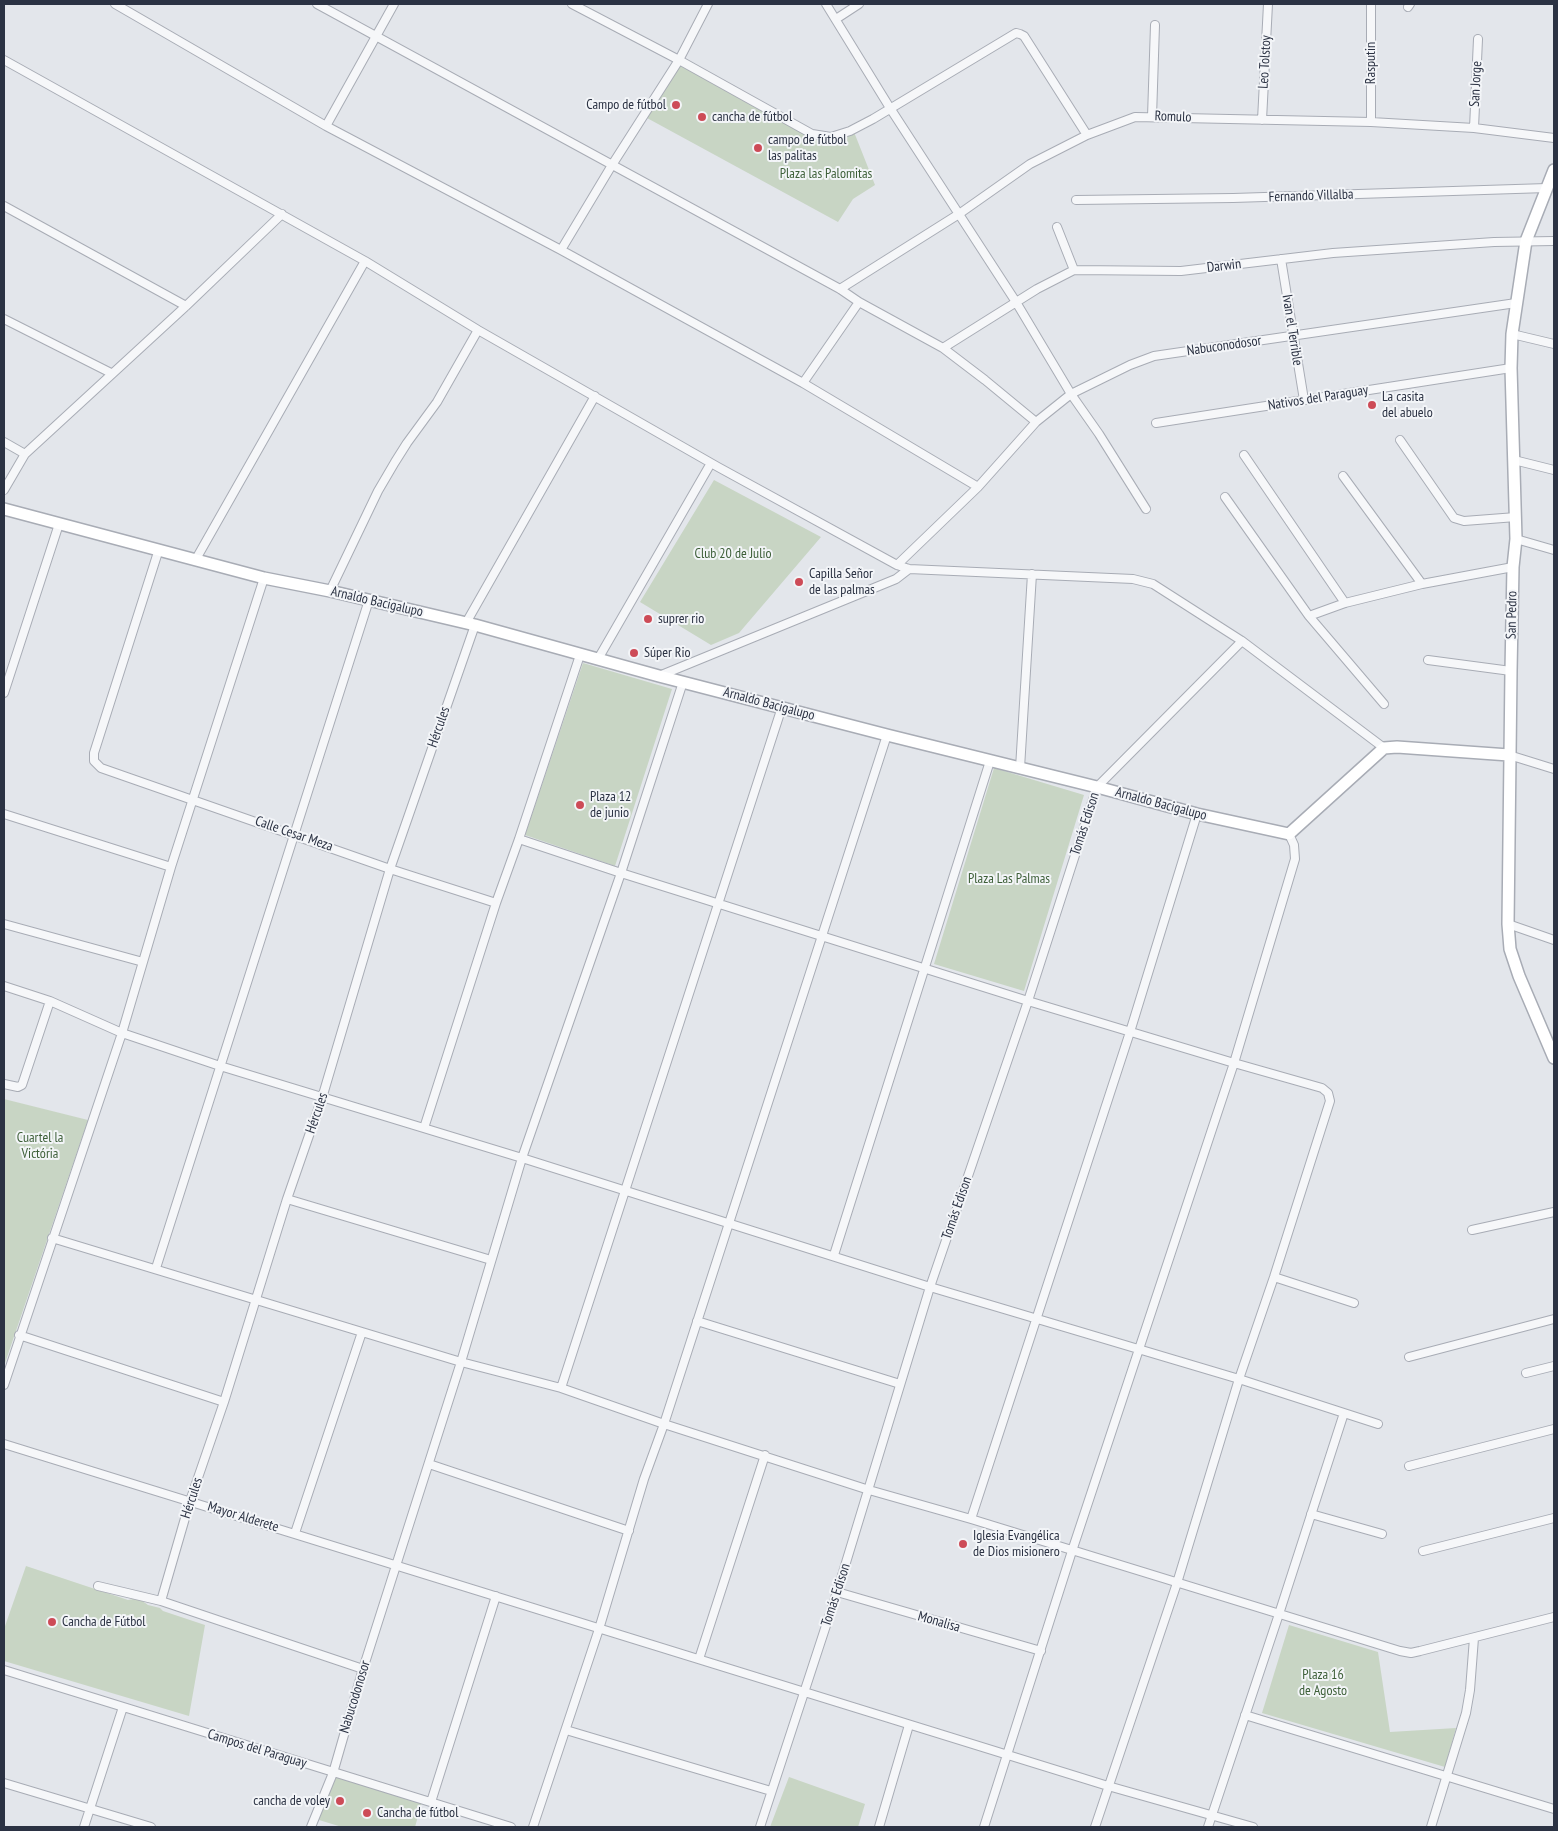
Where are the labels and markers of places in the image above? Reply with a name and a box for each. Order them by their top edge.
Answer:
place label: Campo de fútbol [586,97,666,113]
marker: Campo de fútbol [670,99,682,111]
place label: cancha de fútbol [712,109,792,125]
marker: cancha de fútbol [696,111,708,123]
place label: campo de fútbol las palitas [768,132,847,164]
marker: campo de fútbol las palitas [752,142,764,154]
place label: La casita del abuelo [1382,389,1433,422]
marker: La casita del abuelo [1366,399,1378,411]
place label: Capilla Señor de las palmas [809,566,875,598]
marker: Capilla Señor de las palmas [793,576,805,588]
place label: suprer rio [658,611,704,627]
marker: suprer rio [642,613,654,625]
place label: Súper Rio [644,645,691,661]
marker: Súper Rio [628,647,640,659]
place label: Plaza 12 de junio [590,789,631,822]
marker: Plaza 12 de junio [574,799,586,811]
place label: Iglesia Evangélica de Dios misionero [973,1528,1060,1560]
marker: Iglesia Evangélica de Dios misionero [957,1538,969,1550]
place label: Cancha de Fútbol [62,1614,146,1630]
marker: Cancha de Fútbol [46,1616,58,1628]
place label: cancha de voley [253,1793,330,1809]
marker: cancha de voley [334,1795,346,1807]
place label: Cancha de fútbol [377,1805,458,1821]
marker: Cancha de fútbol [361,1807,373,1819]

